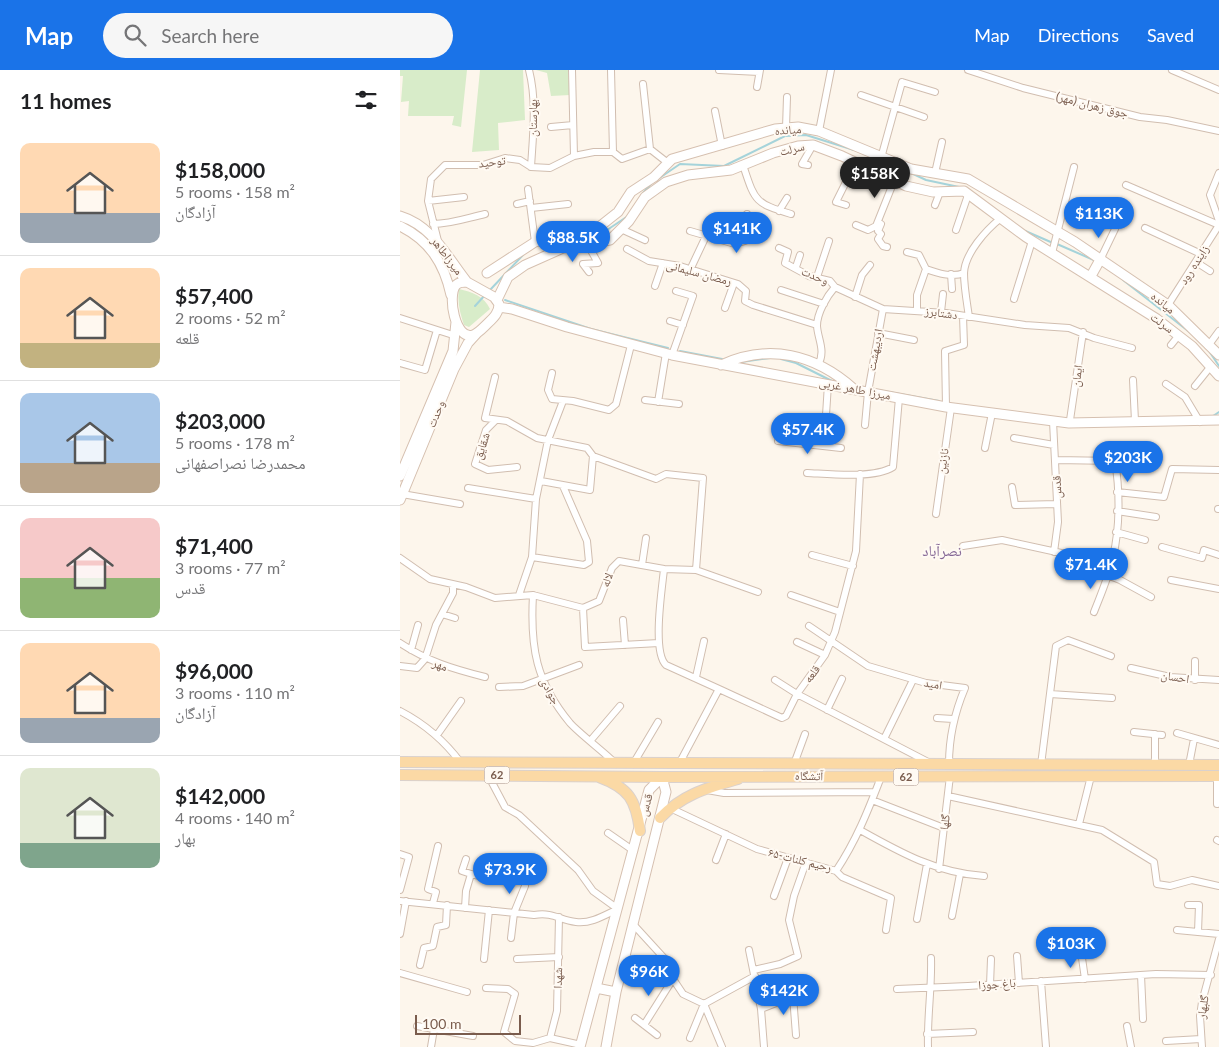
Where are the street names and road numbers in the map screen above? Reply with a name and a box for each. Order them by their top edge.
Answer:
street label: جوق زهران (مهر) [1054,88,1130,121]
street label: بهارستان [525,99,540,137]
street label: میانده [774,121,802,138]
street label: سرلت [778,138,806,159]
street label: توحید [477,152,507,171]
street label: میرزاطاهر [427,233,467,278]
street label: زاینده رود [1175,242,1212,287]
street label: رمضان سلیمانی [665,257,734,289]
street label: وحدت [799,263,831,288]
street label: میانده [1148,288,1178,317]
street label: دشتابرز [923,303,958,322]
street label: سرلت [1148,309,1177,336]
street label: اردیبهشت [863,328,886,372]
street label: ایمان [1068,364,1086,388]
street label: میرزا طاهر غربی [818,374,892,403]
street label: وحدت [423,398,448,430]
street label: شقایق [470,430,493,461]
street label: نازنین [933,447,952,475]
street label: قدس [1049,475,1064,499]
street label: لاله [597,571,616,589]
street label: مهر [430,655,450,674]
street label: قلعه [800,662,823,686]
street label: احسان [1160,667,1190,686]
street label: جوادی [537,675,564,707]
street label: امید [923,675,944,693]
road number: 62 [484,766,510,784]
street label: آتشگاه [795,768,824,783]
road number: 62 [894,769,918,786]
street label: قدس [635,792,656,818]
street label: گلها [936,813,953,831]
street label: ۶۵-رحیم کلنات [767,844,834,876]
street label: شهدا [550,967,565,989]
street label: باغ جوزا [978,975,1016,993]
street label: گلبهار [1193,994,1212,1021]

